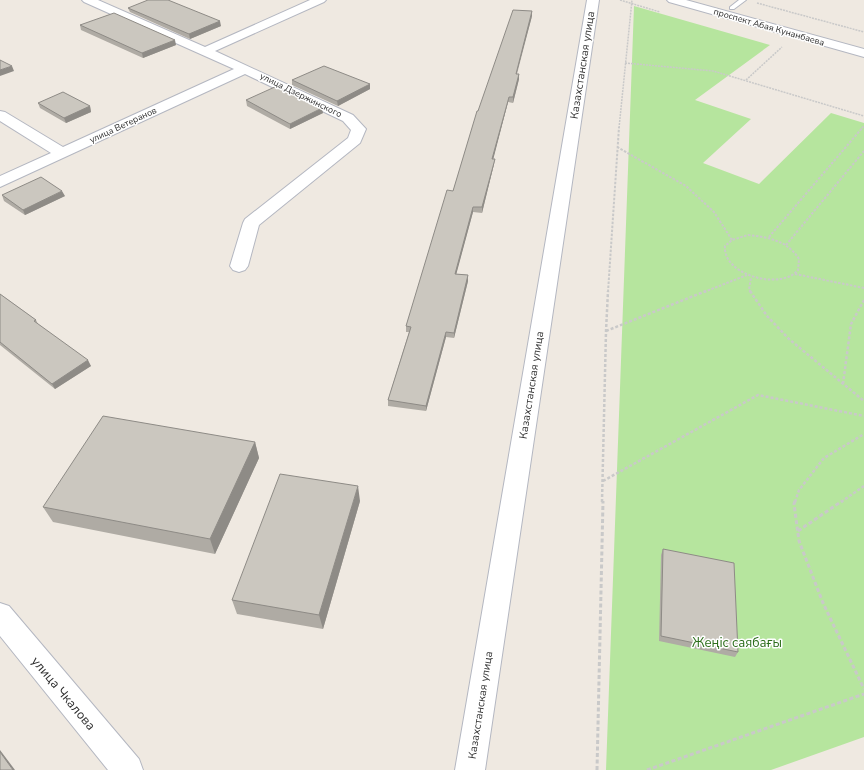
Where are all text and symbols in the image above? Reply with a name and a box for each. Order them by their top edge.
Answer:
street label: проспект Абая Кунанбаева [712,5,826,49]
street label: Казахстанская улица [567,10,598,120]
street label: улица Дзержинского [258,70,344,120]
street label: улица Ветеранов [88,104,159,146]
street label: Казахстанская улица [516,330,547,440]
park label: Жеңіс саябағы [692,634,782,652]
street label: Казахстанская улица [465,650,496,760]
street label: улица Чкалова [27,653,99,734]

